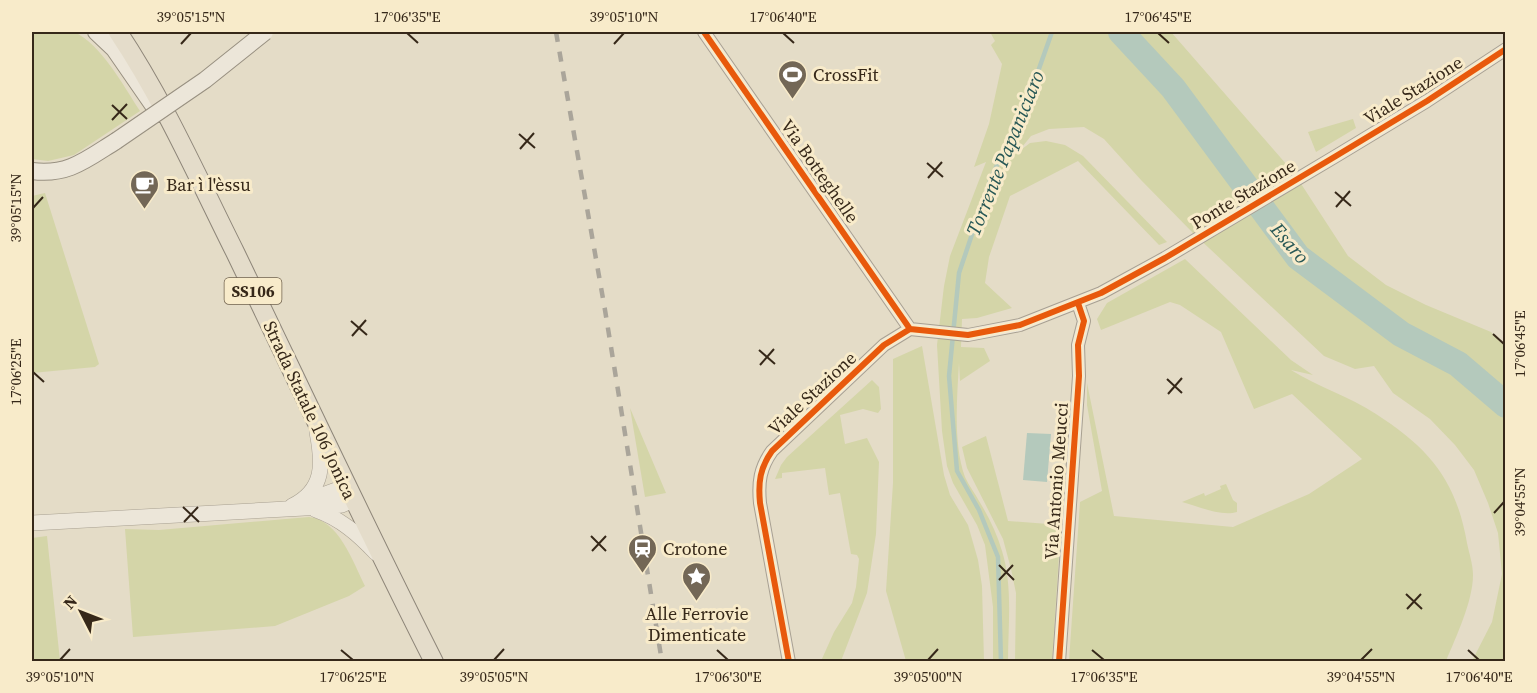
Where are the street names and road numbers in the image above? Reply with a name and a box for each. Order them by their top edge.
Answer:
street label: Viale Stazione [1359,50,1467,130]
street label: Via Botteghelle [775,114,865,228]
street label: Ponte Stazione [1186,153,1300,235]
road number: SS106 [224,278,282,304]
street label: Strada Statale 106 Jonica [258,317,363,504]
street label: Viale Stazione [762,346,862,440]
street label: Via Antonio Meucci [1038,402,1074,560]

